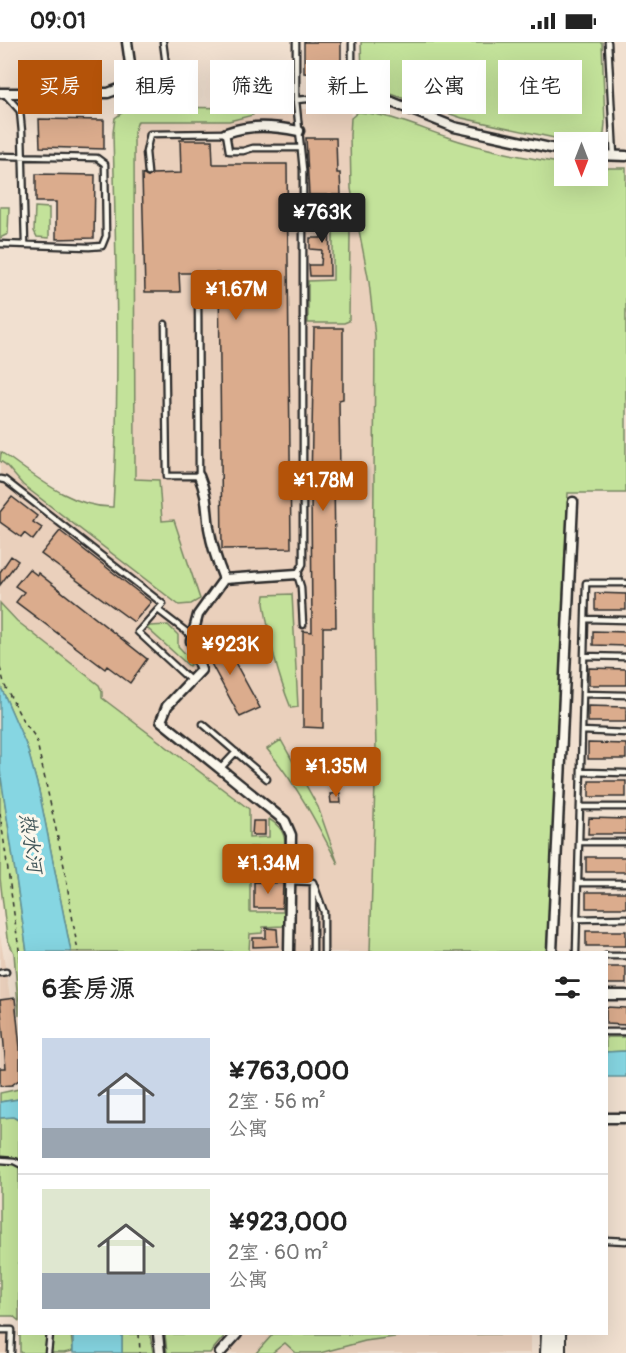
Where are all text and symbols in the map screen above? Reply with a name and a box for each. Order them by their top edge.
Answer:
text: 09:01 [30,7,86,35]
chip: 买房 [18,60,102,114]
chip: 租房 [114,60,198,114]
chip: 筛选 [210,60,294,114]
chip: 新上 [306,60,390,114]
chip: 公寓 [402,60,486,114]
chip: 住宅 [498,60,582,114]
north arrow [554,132,608,186]
map controls [554,132,608,186]
pin: ¥763K [280,193,364,244]
text: ¥763K [292,200,352,225]
pin: ¥1.67M [187,270,285,321]
text: ¥1.67M [205,277,267,302]
pin: ¥1.78M [274,461,372,512]
text: ¥1.78M [292,468,354,493]
pin: ¥923K [188,625,272,676]
text: ¥923K [201,632,259,657]
pin: ¥1.35M [287,747,385,798]
text: ¥1.35M [305,754,367,779]
water label: 热水河 [14,812,48,877]
pin: ¥1.34M [219,844,317,895]
text: ¥1.34M [236,851,300,876]
icon: filters [551,971,584,1004]
text: 6套房源 [42,973,135,1005]
text: ¥763,000 [228,1055,349,1087]
icon: home [90,1062,162,1134]
text: 2室 · 56 m² [228,1089,326,1114]
text: 公寓 [228,1116,268,1141]
text: ¥923,000 [228,1206,348,1238]
icon: home [90,1213,162,1285]
text: 2室 · 60 m² [228,1240,329,1265]
text: 公寓 [228,1267,268,1292]

